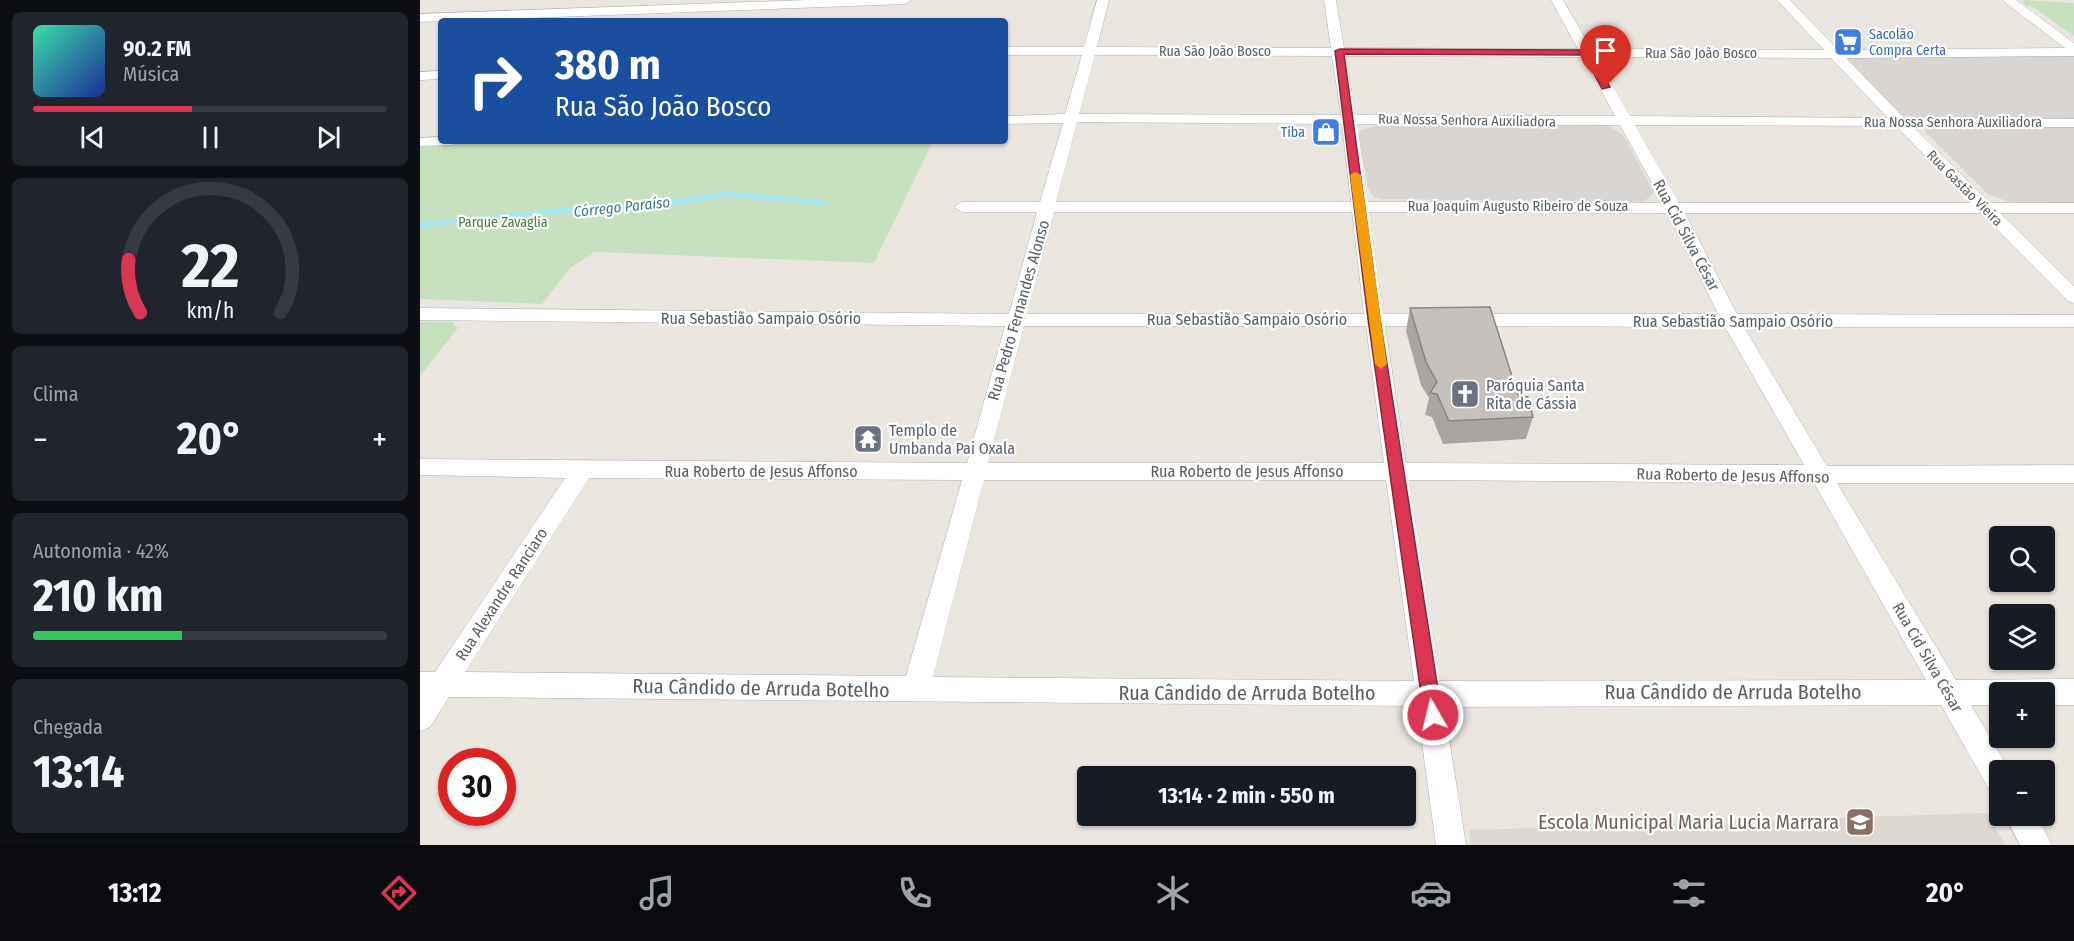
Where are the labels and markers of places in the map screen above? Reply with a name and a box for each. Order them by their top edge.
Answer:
pin [1580,25,1631,87]
supermarket icon: Sacolão Compra Certa [1832,26,1864,58]
place label: Sacolão Compra Certa [1869,26,1946,59]
shop icon: Tiba [1310,116,1342,148]
place label: Tiba [1281,124,1305,141]
place label: Paróquia Santa Rita de Cássia [1486,376,1585,413]
church icon: Paróquia Santa Rita de Cássia [1449,378,1481,410]
place label: Templo de Umbanda Pai Oxala [889,421,1015,458]
temple icon: Templo de Umbanda Pai Oxala [852,423,884,455]
school or university icon: Escola Municipal Maria Lucia Marrara [1844,806,1876,838]
place label: Escola Municipal Maria Lucia Marrara [1538,810,1839,834]

